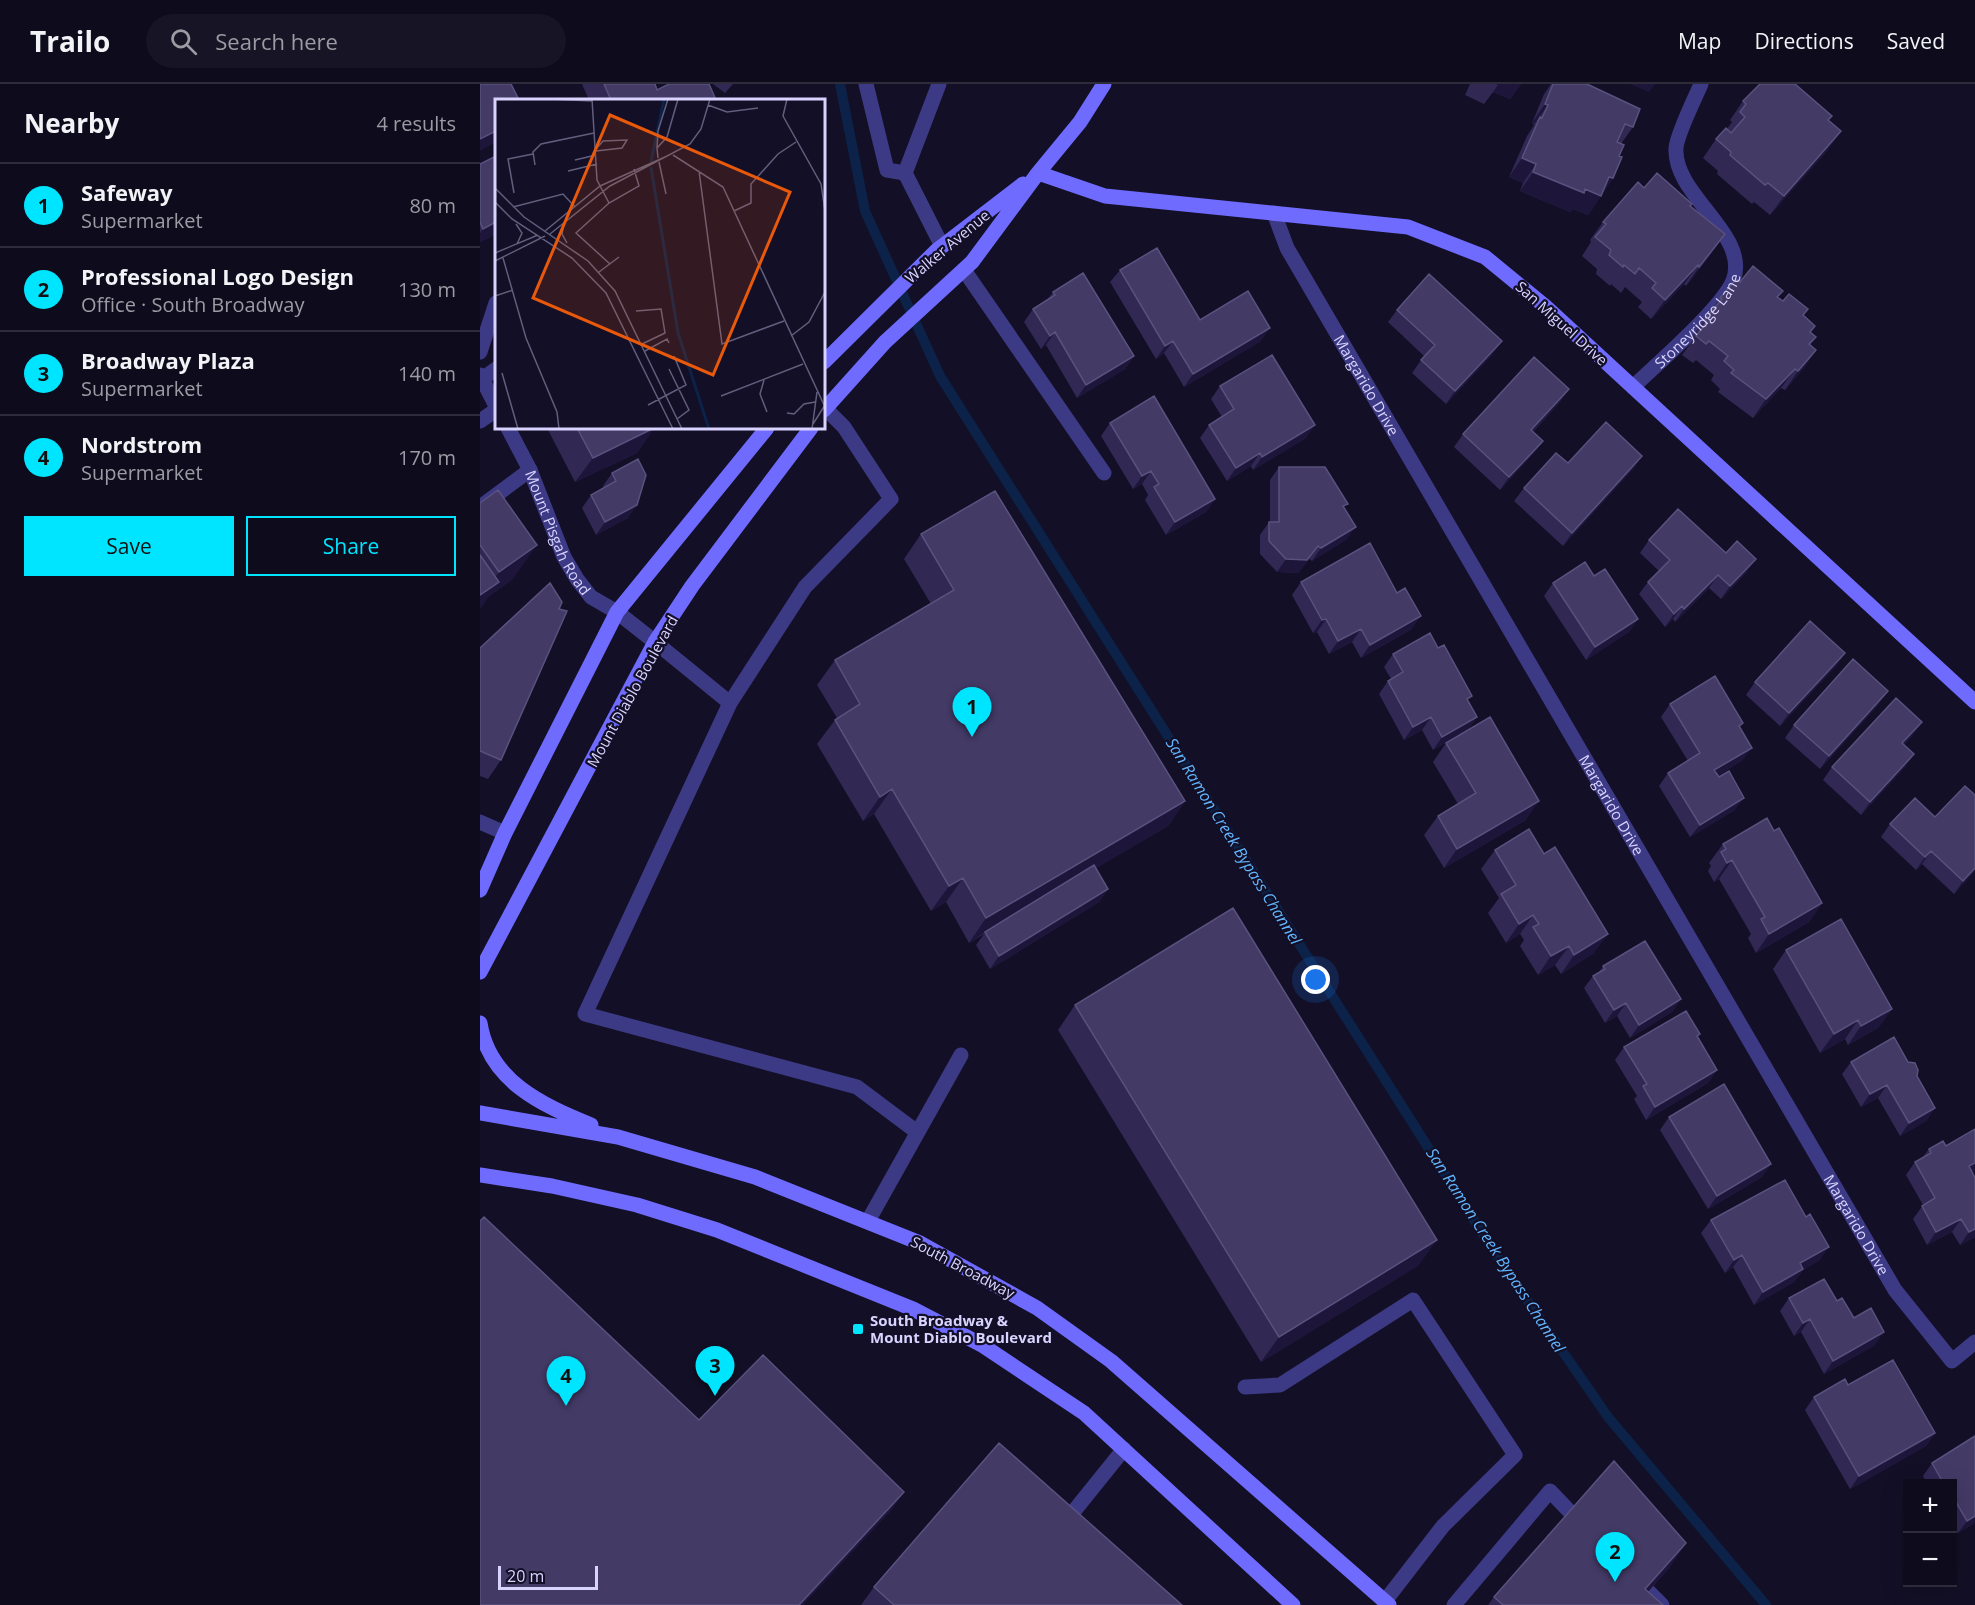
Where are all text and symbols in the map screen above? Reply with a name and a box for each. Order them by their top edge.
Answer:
search box [146,14,566,68]
text: Trailo [30,22,110,60]
icon: search [167,25,200,58]
text: Search here [215,26,338,56]
text: Map [1678,27,1721,55]
text: Directions [1754,27,1854,55]
text: Saved [1887,27,1945,55]
inset map [495,99,825,429]
text: Nearby [24,105,119,141]
text: 4 results [376,110,456,137]
text: Safeway [81,177,173,207]
text: 1 [38,192,49,219]
text: 80 m [409,192,456,219]
street label: Walker Avenue [901,205,993,287]
text: Supermarket [81,207,203,234]
text: Professional Logo Design [81,261,354,291]
street label: Stoneyridge Lane [1650,271,1745,372]
text: 2 [38,276,49,303]
text: 130 m [398,276,456,303]
street label: San Miguel Drive [1512,276,1612,370]
text: Office · South Broadway [81,291,304,318]
street label: Margarido Drive [1330,331,1404,439]
text: Broadway Plaza [81,345,255,375]
text: 3 [38,360,49,387]
text: 140 m [398,360,456,387]
text: Supermarket [81,375,203,402]
text: Nordstrom [81,429,202,459]
text: 4 [38,444,49,471]
text: 170 m [398,444,456,471]
text: Supermarket [81,459,203,486]
street label: Mount Pisgah Road [521,467,596,599]
button: Save [24,516,234,576]
button: Share [246,516,456,576]
street label: Mount Diablo Boulevard [582,612,682,770]
pin: 1 [952,688,992,737]
water label: San Ramon Creek Bypass Channel [1161,733,1307,949]
street label: Margarido Drive [1575,751,1649,859]
your location [1301,965,1330,994]
water label: San Ramon Creek Bypass Channel [1421,1143,1571,1357]
street label: Margarido Drive [1820,1171,1894,1279]
street label: South Broadway [908,1231,1019,1303]
place label: South Broadway & Mount Diablo Boulevard [870,1310,1052,1347]
marker: South Broadway & Mount Diablo Boulevard [851,1322,865,1336]
pin: 3 [696,1346,734,1396]
pin: 4 [546,1356,586,1406]
map controls [1903,1479,1957,1587]
button: + [1903,1479,1957,1533]
pin: 2 [1596,1532,1634,1582]
button: − [1903,1533,1957,1587]
scale bar [498,1563,598,1590]
text: 20 m [507,1565,544,1587]

